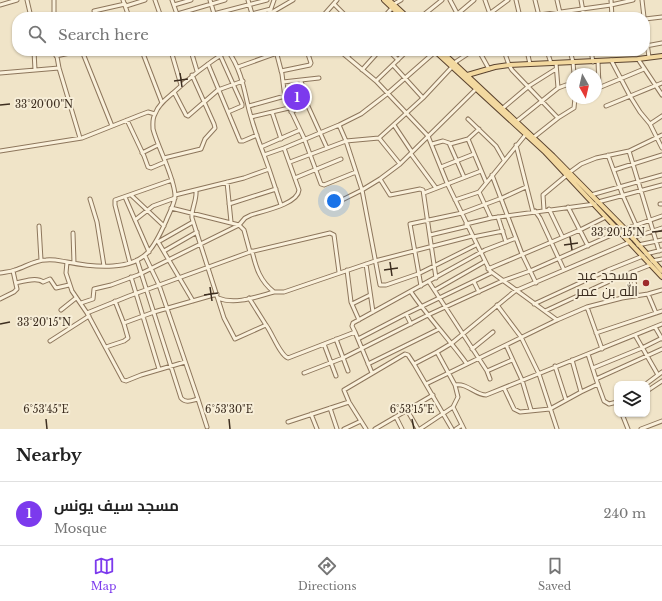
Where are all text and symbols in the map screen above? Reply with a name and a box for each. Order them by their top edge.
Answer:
search box [12,12,650,56]
icon: search [26,23,48,45]
text: Search here [58,25,149,44]
north arrow [566,68,602,104]
pin: 1 [284,82,310,112]
text: 33°20'00"N [15,98,73,111]
your location [324,191,344,211]
text: 33°20'15"N [591,226,645,239]
place label: مسجد عبد الله بن عمر [575,266,638,300]
marker: مسجد عبد الله بن عمر [641,278,651,288]
text: 33°20'15"N [17,316,71,329]
map controls [614,381,650,417]
button: layers [614,381,650,417]
text: 6°53'45"E [23,403,69,416]
text: 6°53'30"E [205,403,253,416]
text: 6°53'15"E [390,403,434,416]
text: Nearby [16,445,82,466]
text: مسجد سيف يونس [54,496,179,515]
text: 1 [26,505,32,522]
text: 240 m [603,505,646,522]
text: Mosque [54,520,107,537]
tab: Map [91,555,116,593]
tab: Directions [298,555,356,593]
tab: Saved [538,555,571,593]

